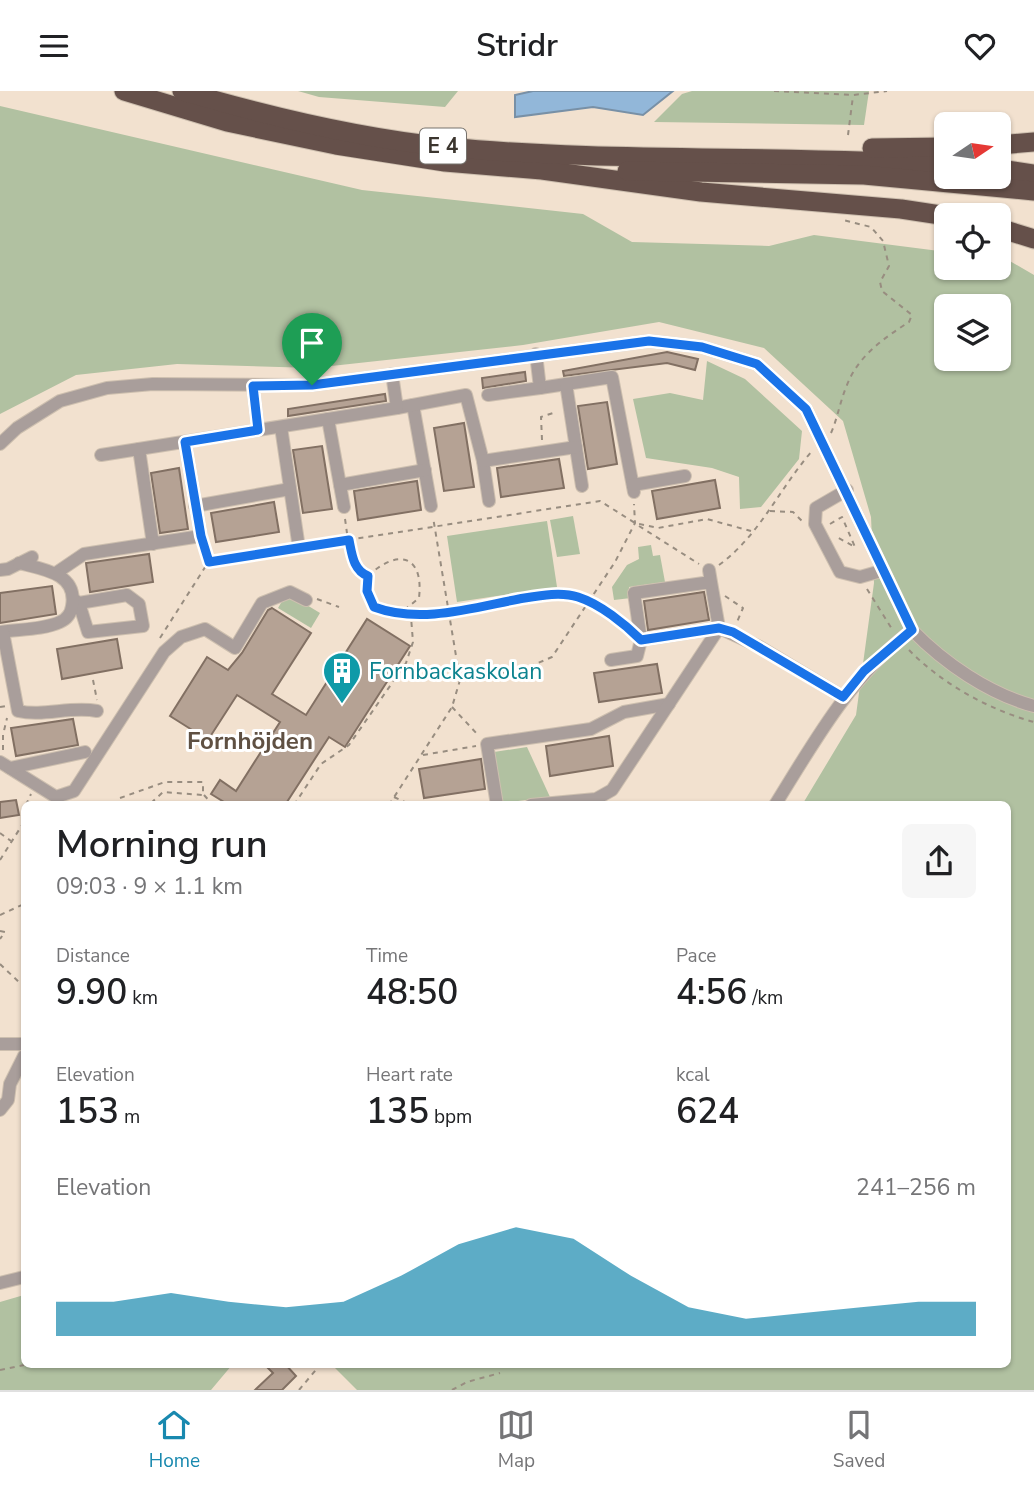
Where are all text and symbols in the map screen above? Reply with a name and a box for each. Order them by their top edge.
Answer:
text: Stridr [476,24,558,67]
icon: menu [35,27,73,65]
icon: heart [961,27,999,65]
north arrow [934,112,1012,189]
map controls [934,112,1011,371]
road number: E 4 [420,129,466,163]
button: locate [934,203,1011,280]
button: layers [934,294,1011,371]
pin [282,313,342,385]
icon: arrive [293,324,331,362]
building icon: Fornbackaskolan [321,650,363,705]
place label: Fornbackaskolan [369,656,542,687]
district label: Fornhöjden [187,725,313,757]
text: Morning run [56,819,268,870]
button: share [902,824,976,898]
text: 09:03 · 9 × 1.1 km [56,871,243,902]
text: Distance [56,943,130,969]
text: Time [366,943,408,969]
text: Pace [676,943,716,969]
text: 9.90 [56,969,127,1016]
text: 48:50 [366,969,458,1016]
text: 4:56 [676,969,747,1016]
text: km [127,985,158,1011]
text: /km [747,985,783,1011]
text: Elevation [56,1062,135,1088]
text: Heart rate [366,1062,453,1088]
text: kcal [676,1062,710,1088]
text: 153 [56,1088,119,1135]
text: 135 [366,1088,429,1135]
text: 624 [676,1088,739,1135]
text: m [119,1104,140,1130]
text: bpm [429,1104,472,1130]
text: Elevation [56,1172,151,1203]
text: 241–256 m [856,1172,976,1203]
tab: Home [149,1406,200,1474]
tab: Map [497,1406,535,1474]
tab: Saved [833,1406,885,1474]

